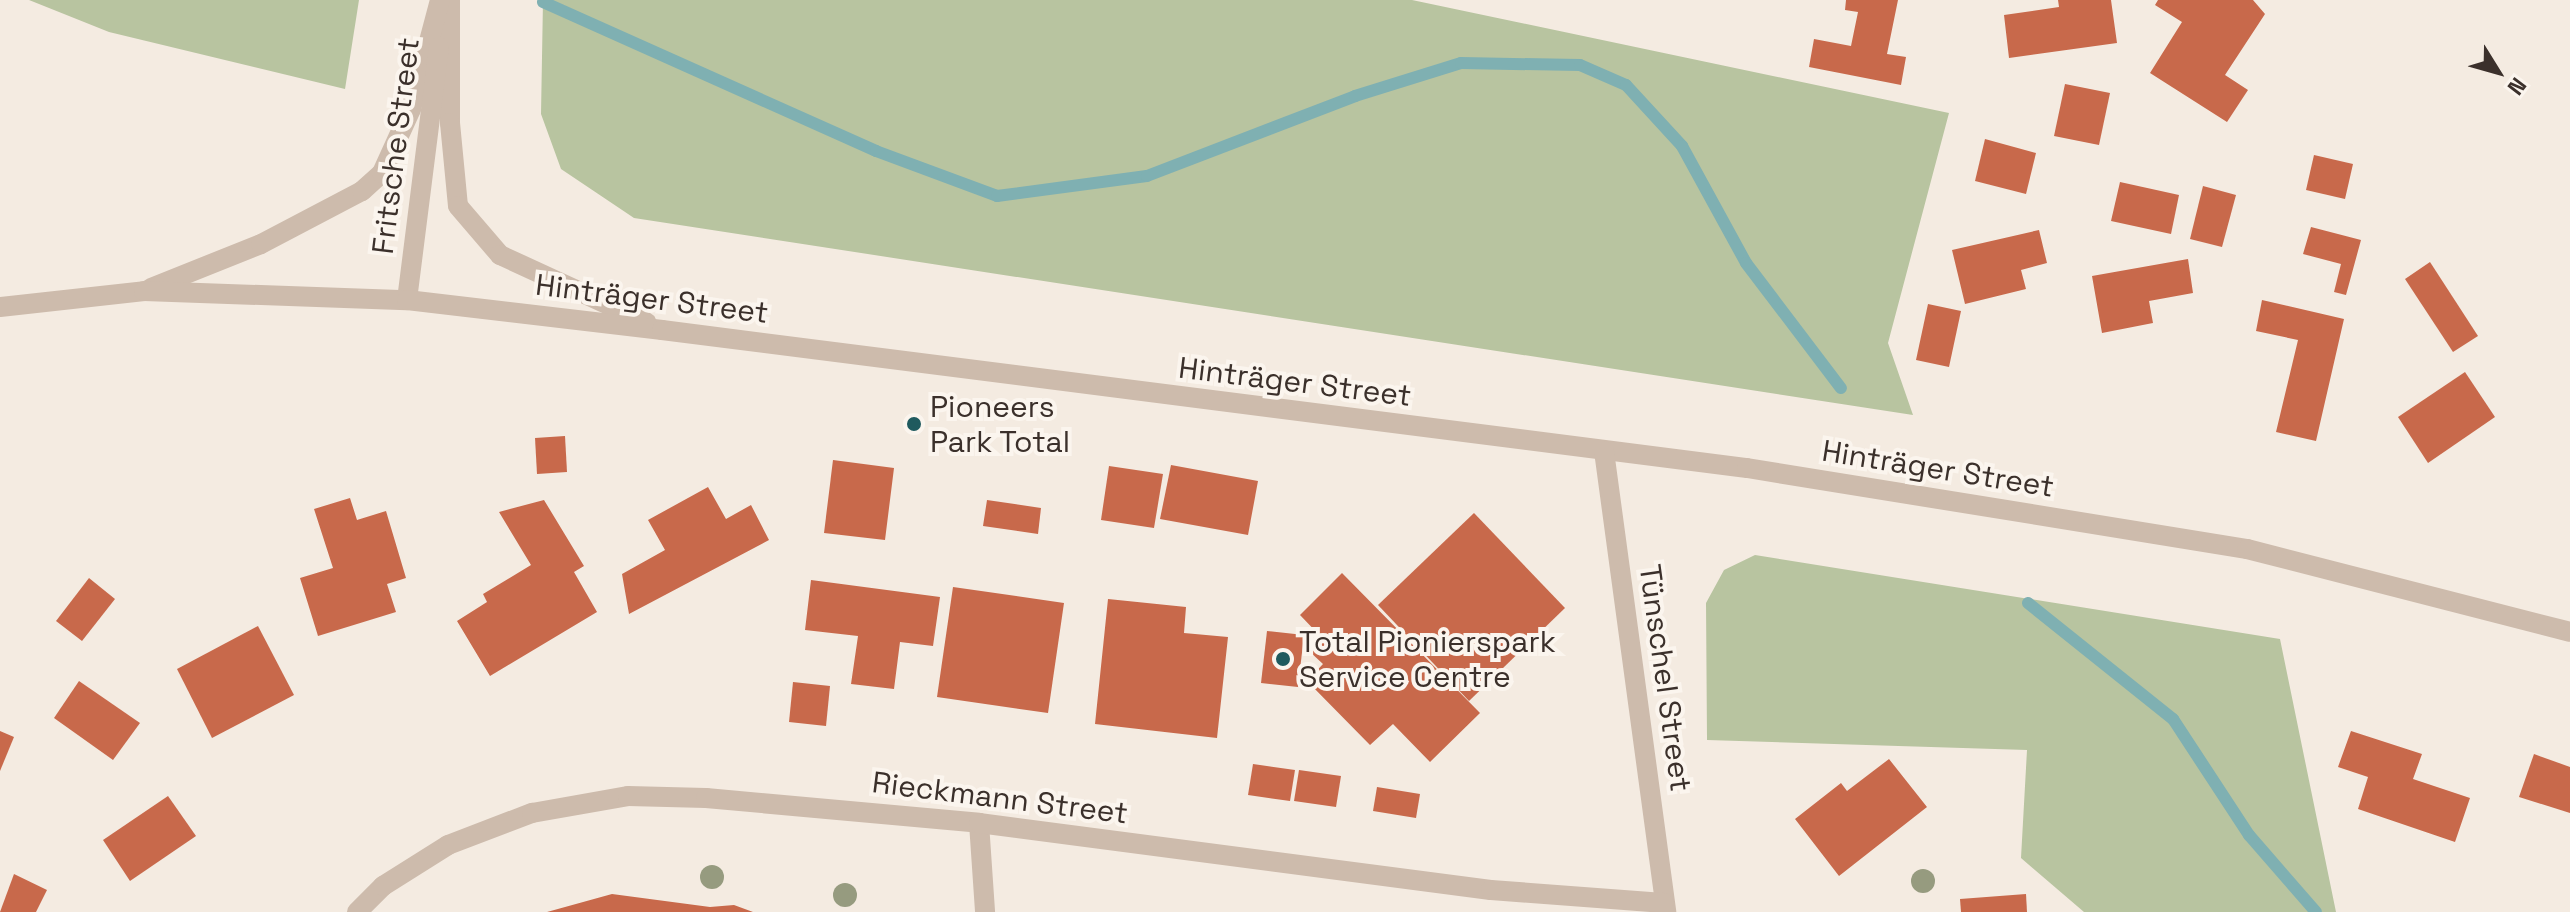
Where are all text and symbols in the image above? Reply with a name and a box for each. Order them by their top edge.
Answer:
north arrow [2458,32,2538,112]
street label: Fritsche Street [365,36,427,256]
text: N [2502,72,2533,101]
street label: Hinträger Street [534,267,770,331]
street label: Hinträger Street [1177,350,1413,414]
place label: Pioneers Park Total [930,389,1071,460]
marker: Pioneers Park Total [905,415,923,433]
street label: Hinträger Street [1820,433,2056,505]
street label: Tünschel Street [1631,562,1699,794]
place label: Total Pionierspark Service Centre [1299,624,1556,694]
marker: Total Pionierspark Service Centre [1274,650,1292,668]
street label: Rieckmann Street [870,764,1130,832]

